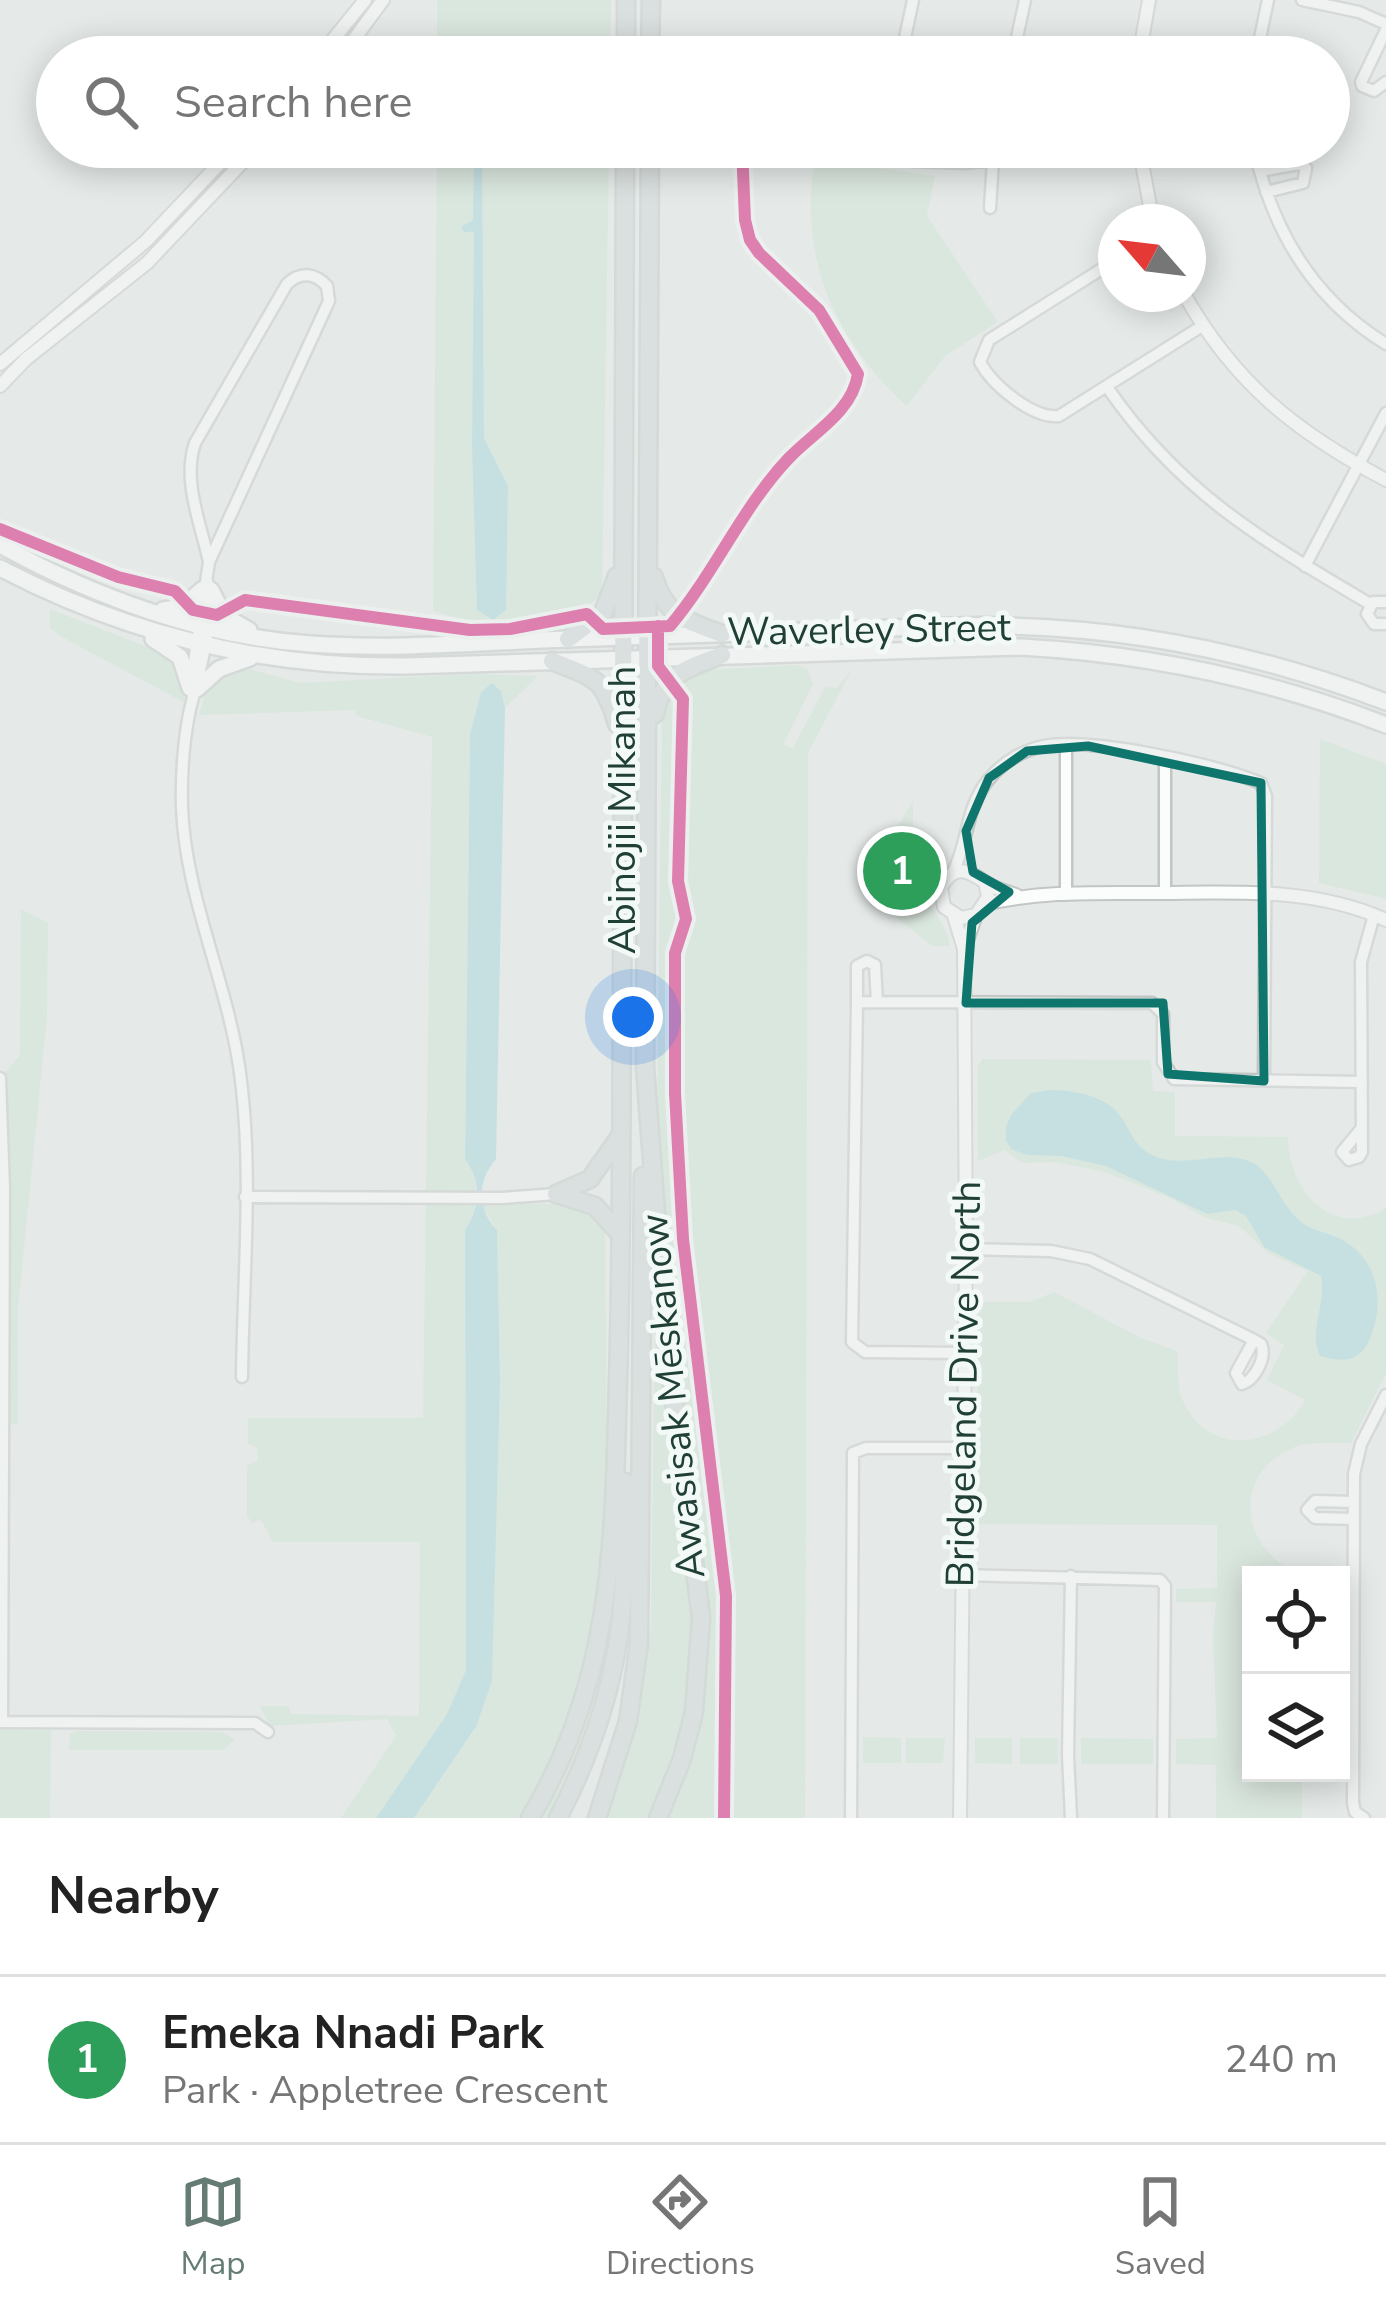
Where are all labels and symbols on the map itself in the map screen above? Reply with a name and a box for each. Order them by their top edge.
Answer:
north arrow [1098,204,1206,312]
street label: Waverley Street [727,601,1012,659]
street label: Abinojii Mikanah [596,666,649,954]
pin: 1 [863,826,941,916]
your location [603,987,663,1047]
street label: Bridgeland Drive North [934,1180,994,1588]
street label: Awasisak Mēskanow [627,1211,719,1581]

